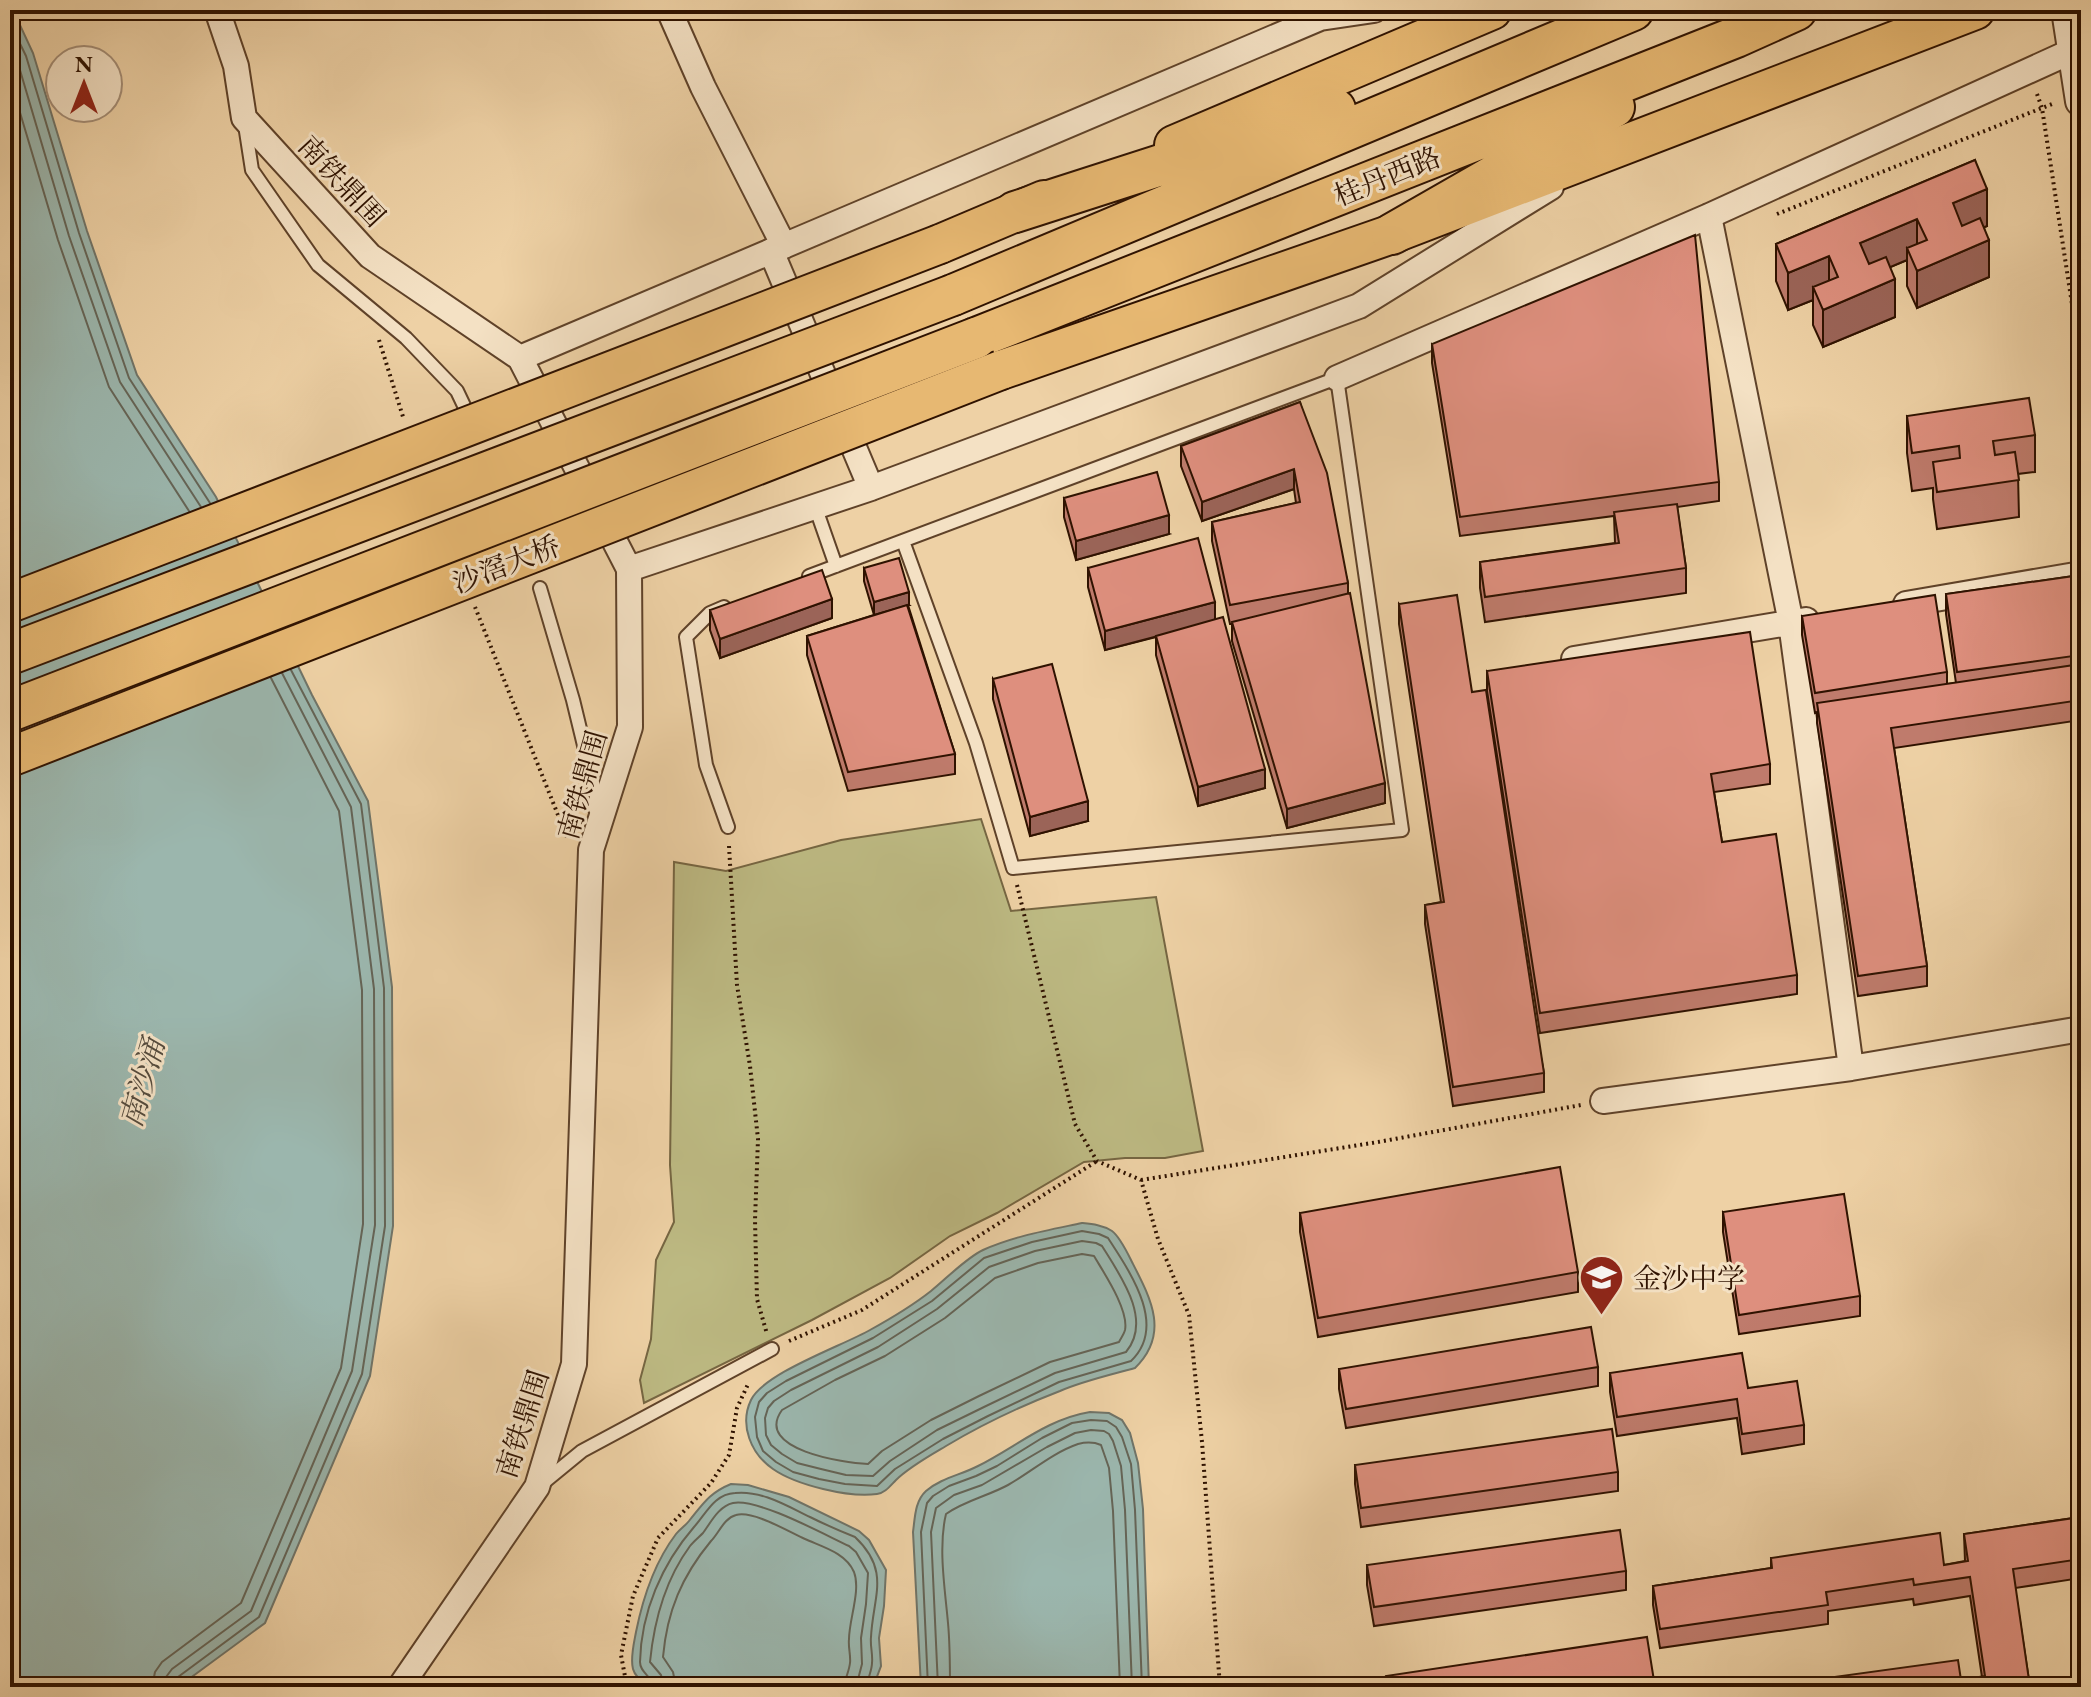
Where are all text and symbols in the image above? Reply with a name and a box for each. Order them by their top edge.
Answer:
north arrow [44,44,124,124]
text: N [75,50,93,79]
street label: 南铁鼎围 [291,128,393,234]
street label: 桂丹西路 [1328,138,1446,214]
street label: 沙滘大桥 [447,527,565,601]
street label: 南铁鼎围 [549,726,615,844]
water label: 南沙涌 [111,1031,174,1132]
school or university icon: 金沙中学 [1578,1254,1626,1317]
place label: 金沙中学 [1633,1260,1745,1296]
street label: 南铁鼎围 [488,1365,556,1483]

